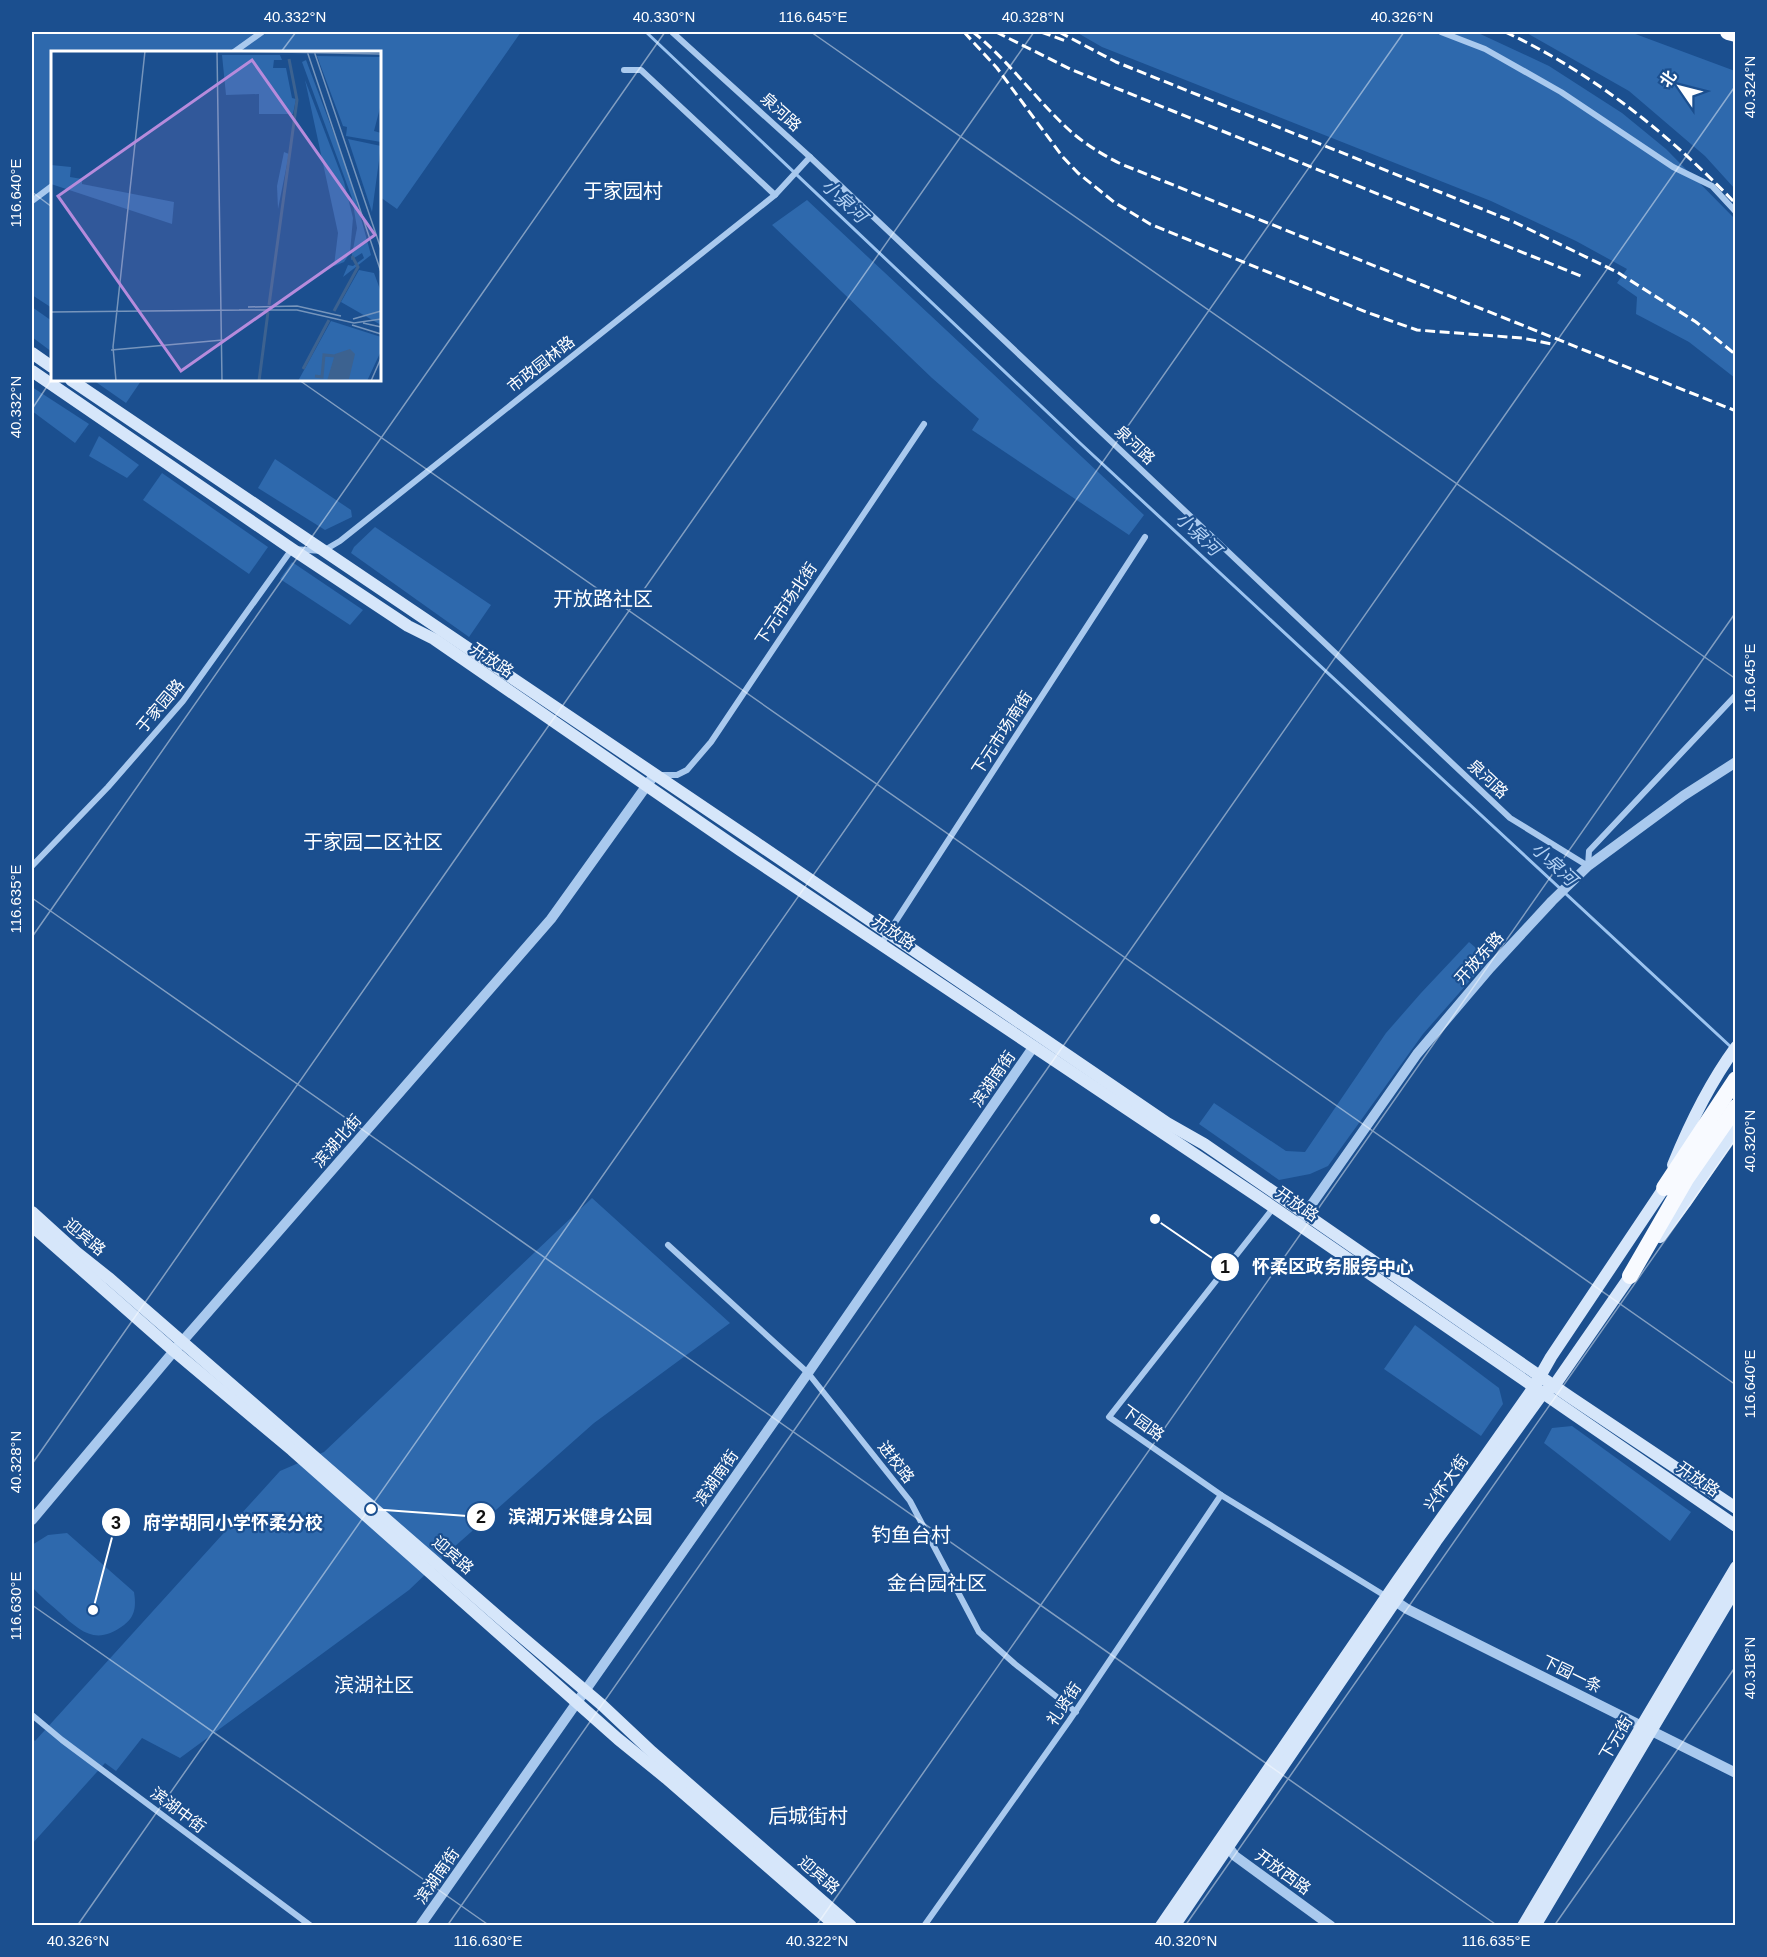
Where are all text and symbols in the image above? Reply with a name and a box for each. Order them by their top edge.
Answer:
text: 40.332°N [264,8,326,25]
text: 40.330°N [633,8,695,25]
text: 116.645°E [778,8,848,25]
text: 40.328°N [1002,8,1064,25]
text: 40.326°N [1371,8,1433,25]
inset map [51,51,381,381]
text: 40.324°N [1741,56,1758,118]
north arrow [1650,57,1710,117]
text: 北 [1657,67,1680,90]
street label: 泉河路 [757,90,805,134]
text: 116.640°E [7,158,24,228]
water label: 小泉河 [817,175,873,229]
district label: 于家园村 [583,180,663,202]
street label: 市政园林路 [504,333,578,395]
text: 40.332°N [7,376,24,438]
street label: 泉河路 [1112,422,1158,468]
water label: 小泉河 [1171,508,1227,562]
street label: 下元市场北街 [752,559,820,649]
district label: 开放路社区 [553,588,653,610]
street label: 开放路 [467,640,517,680]
text: 116.645°E [1741,643,1758,713]
street label: 于家园路 [133,676,187,736]
street label: 下元市场南街 [969,688,1035,778]
street label: 泉河路 [1465,756,1511,802]
district label: 于家园二区社区 [303,831,443,853]
water label: 小泉河 [1527,838,1583,892]
text: 116.635°E [7,864,24,934]
street label: 开放路 [869,912,919,952]
street label: 开放东路 [1451,929,1507,987]
street label: 滨湖南街 [968,1048,1018,1110]
text: 40.320°N [1741,1110,1758,1172]
street label: 滨湖北街 [310,1111,364,1171]
street label: 开放路 [1272,1183,1322,1225]
street label: 迎宾路 [61,1215,109,1259]
callout: 怀柔区政务服务中心 [1210,1249,1426,1285]
text: 怀柔区政务服务中心 [1252,1256,1414,1277]
text: 1 [1220,1257,1230,1277]
text: 116.640°E [1741,1349,1758,1419]
street label: 下园路 [1119,1402,1167,1444]
text: 40.328°N [7,1431,24,1493]
street label: 进校路 [875,1438,917,1486]
street label: 滨湖南街 [691,1447,741,1509]
street label: 兴怀大街 [1421,1452,1471,1514]
street label: 开放路 [1673,1458,1723,1500]
callout: 滨湖万米健身公园 [466,1499,664,1535]
callout: 府学胡同小学怀柔分校 [101,1504,335,1540]
text: 2 [476,1507,486,1527]
text: 滨湖万米健身公园 [508,1507,652,1527]
text: 3 [111,1513,121,1533]
text: 府学胡同小学怀柔分校 [143,1513,323,1533]
district label: 钓鱼台村 [871,1524,951,1546]
street label: 迎宾路 [429,1533,477,1577]
text: 116.630°E [7,1571,24,1641]
district label: 金台园社区 [887,1572,987,1594]
text: 40.318°N [1741,1637,1758,1699]
street label: 下园一条 [1540,1652,1604,1696]
district label: 滨湖社区 [334,1674,414,1696]
street label: 礼贤街 [1044,1679,1084,1729]
street label: 下元街 [1596,1713,1636,1763]
street label: 滨湖中街 [147,1784,209,1836]
district label: 后城街村 [768,1805,848,1827]
street label: 滨湖南街 [412,1845,462,1907]
street label: 开放西路 [1252,1846,1314,1898]
street label: 迎宾路 [795,1853,843,1897]
text: 40.326°N [47,1932,109,1949]
text: 116.630°E [453,1932,523,1949]
text: 40.322°N [786,1932,848,1949]
text: 40.320°N [1155,1932,1217,1949]
text: 116.635°E [1461,1932,1531,1949]

